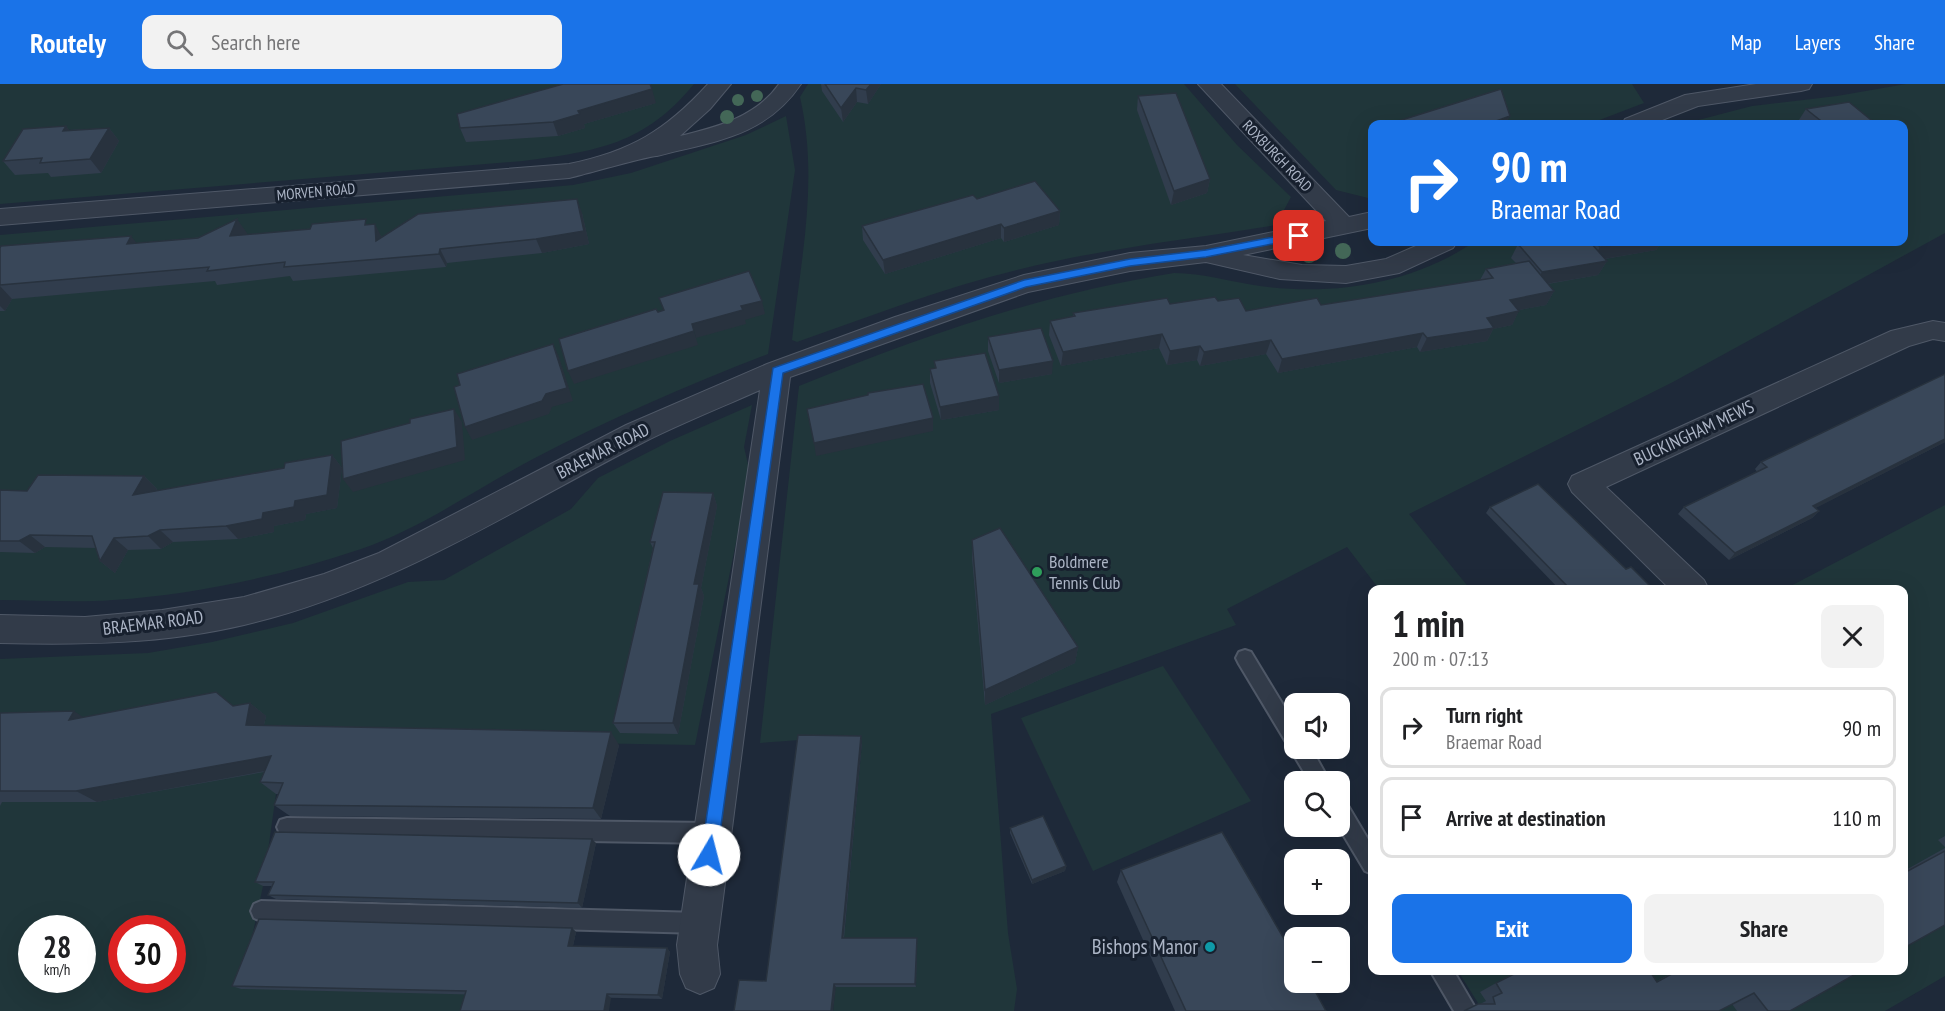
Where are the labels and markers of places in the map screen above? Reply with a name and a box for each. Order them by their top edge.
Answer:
pin [1273,210,1324,261]
place label: Boldmere Tennis Club [1049,550,1120,594]
marker: Boldmere Tennis Club [1030,565,1044,579]
place label: Bishops Manor [1092,933,1198,960]
marker: Bishops Manor [1203,940,1217,954]

